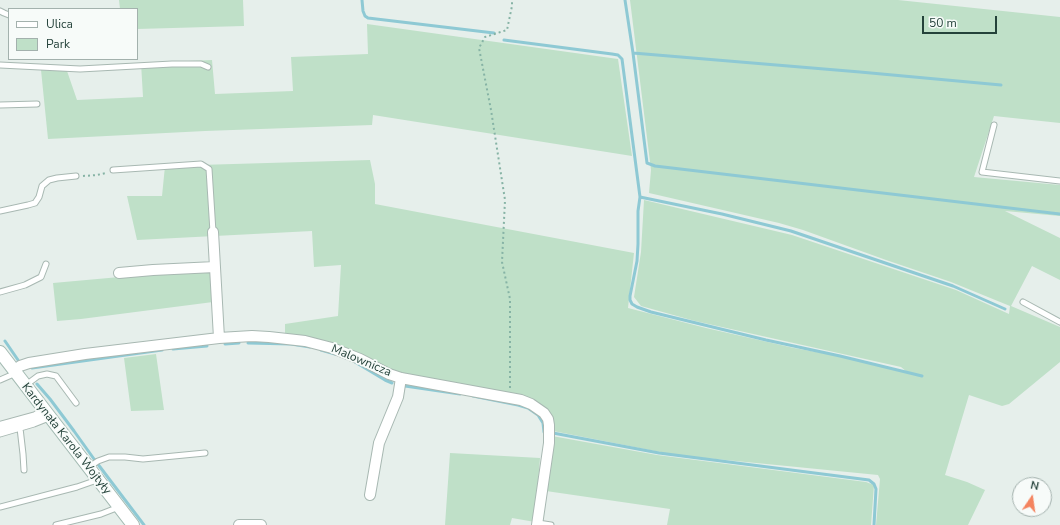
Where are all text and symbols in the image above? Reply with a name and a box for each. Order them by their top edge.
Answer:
legend [8,8,138,60]
scale bar [924,8,999,34]
text: 50 m [929,15,957,31]
text: Ulica [46,16,73,32]
text: Park [46,36,70,52]
street label: Malownicza [329,342,393,380]
street label: Kardynała Karola Wojtyły [18,381,114,497]
north arrow [1012,477,1052,517]
text: N [1029,478,1040,494]

